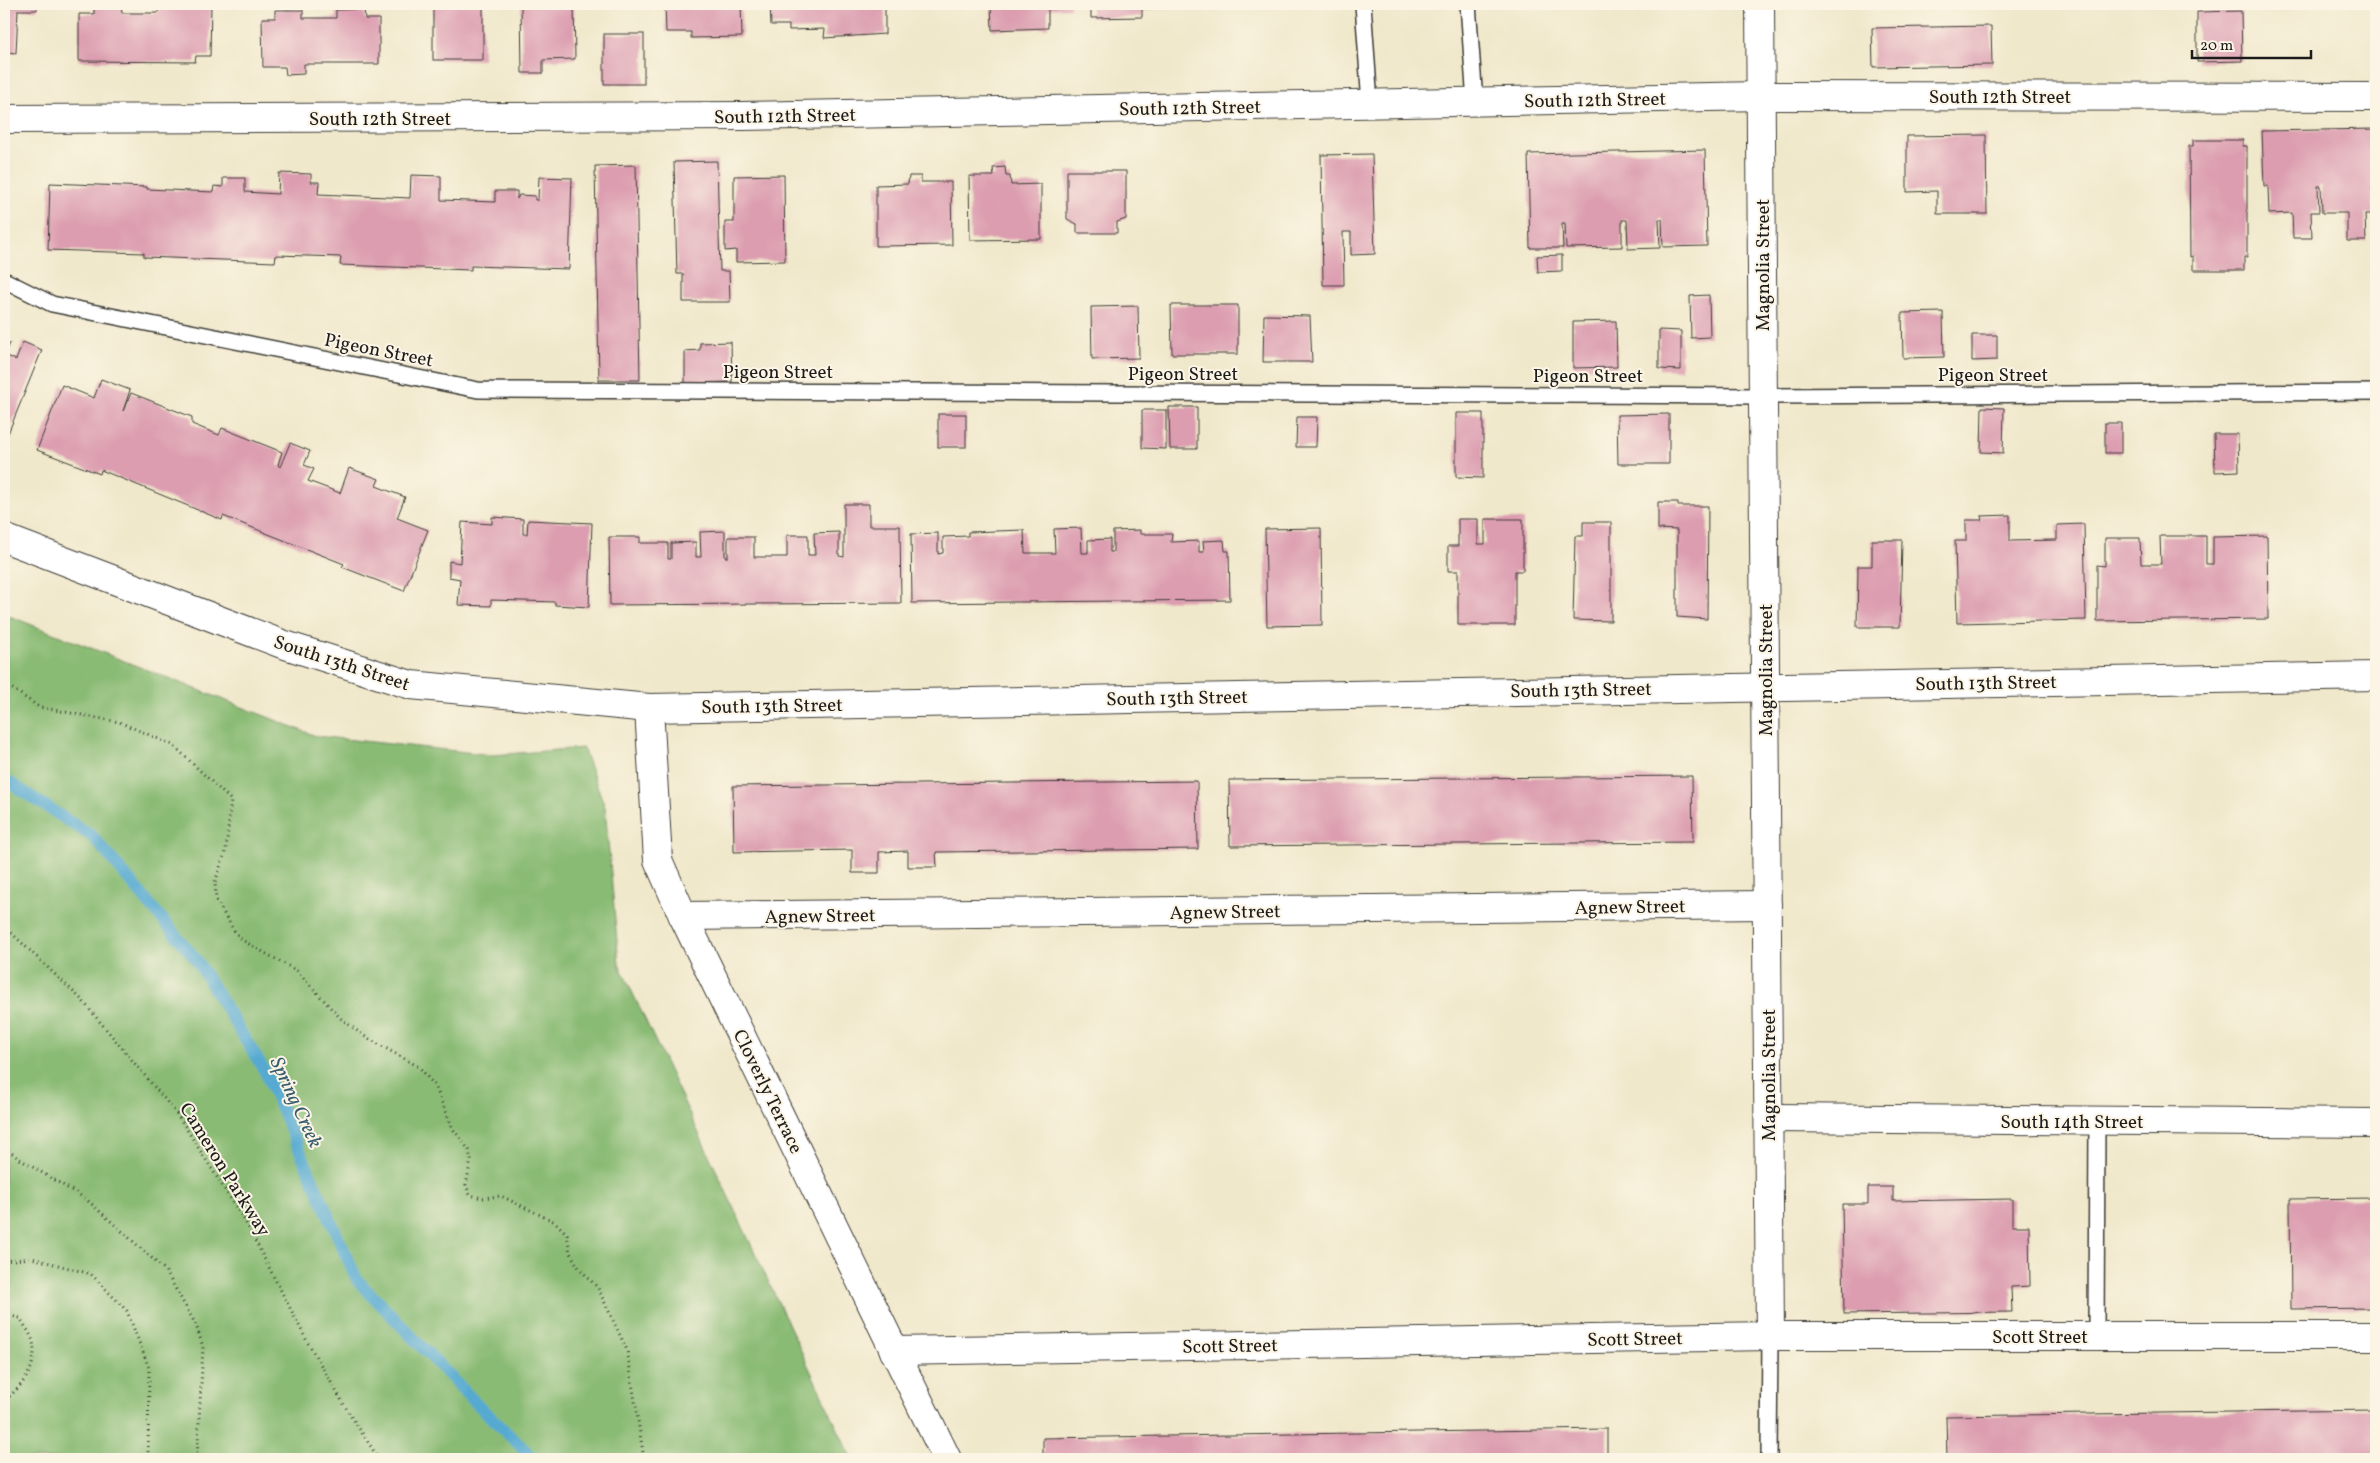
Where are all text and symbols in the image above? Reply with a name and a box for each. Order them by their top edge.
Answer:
scale bar [2192,28,2311,60]
text: 20 m [2200,36,2233,57]
street label: South 12th Street [1929,85,2071,111]
street label: South 12th Street [1524,87,1667,115]
street label: South 12th Street [1119,95,1262,123]
street label: South 12th Street [714,103,857,131]
street label: South 12th Street [309,107,451,133]
street label: Magnolia Street [1751,198,1777,331]
street label: Pigeon Street [322,328,436,374]
street label: Pigeon Street [723,360,834,386]
street label: Pigeon Street [1128,362,1239,388]
street label: Pigeon Street [1938,363,2049,389]
street label: Pigeon Street [1533,364,1644,390]
street label: Magnolia Street [1754,603,1780,736]
street label: South 13th Street [270,630,413,698]
street label: South 13th Street [1915,670,2057,698]
street label: South 13th Street [1510,677,1652,705]
street label: South 13th Street [1106,685,1248,713]
street label: South 13th Street [701,693,843,721]
street label: Agnew Street [1574,894,1686,922]
street label: Agnew Street [1169,899,1281,927]
street label: Agnew Street [764,903,876,931]
street label: Magnolia Street [1757,1008,1783,1141]
street label: Cloverly Terrace [726,1025,809,1158]
water label: Spring Creek [262,1053,328,1153]
street label: Cameron Parkway [173,1098,276,1242]
street label: South 14th Street [2000,1110,2144,1136]
street label: Scott Street [1992,1325,2088,1351]
street label: Scott Street [1587,1326,1683,1354]
street label: Scott Street [1182,1333,1278,1361]

